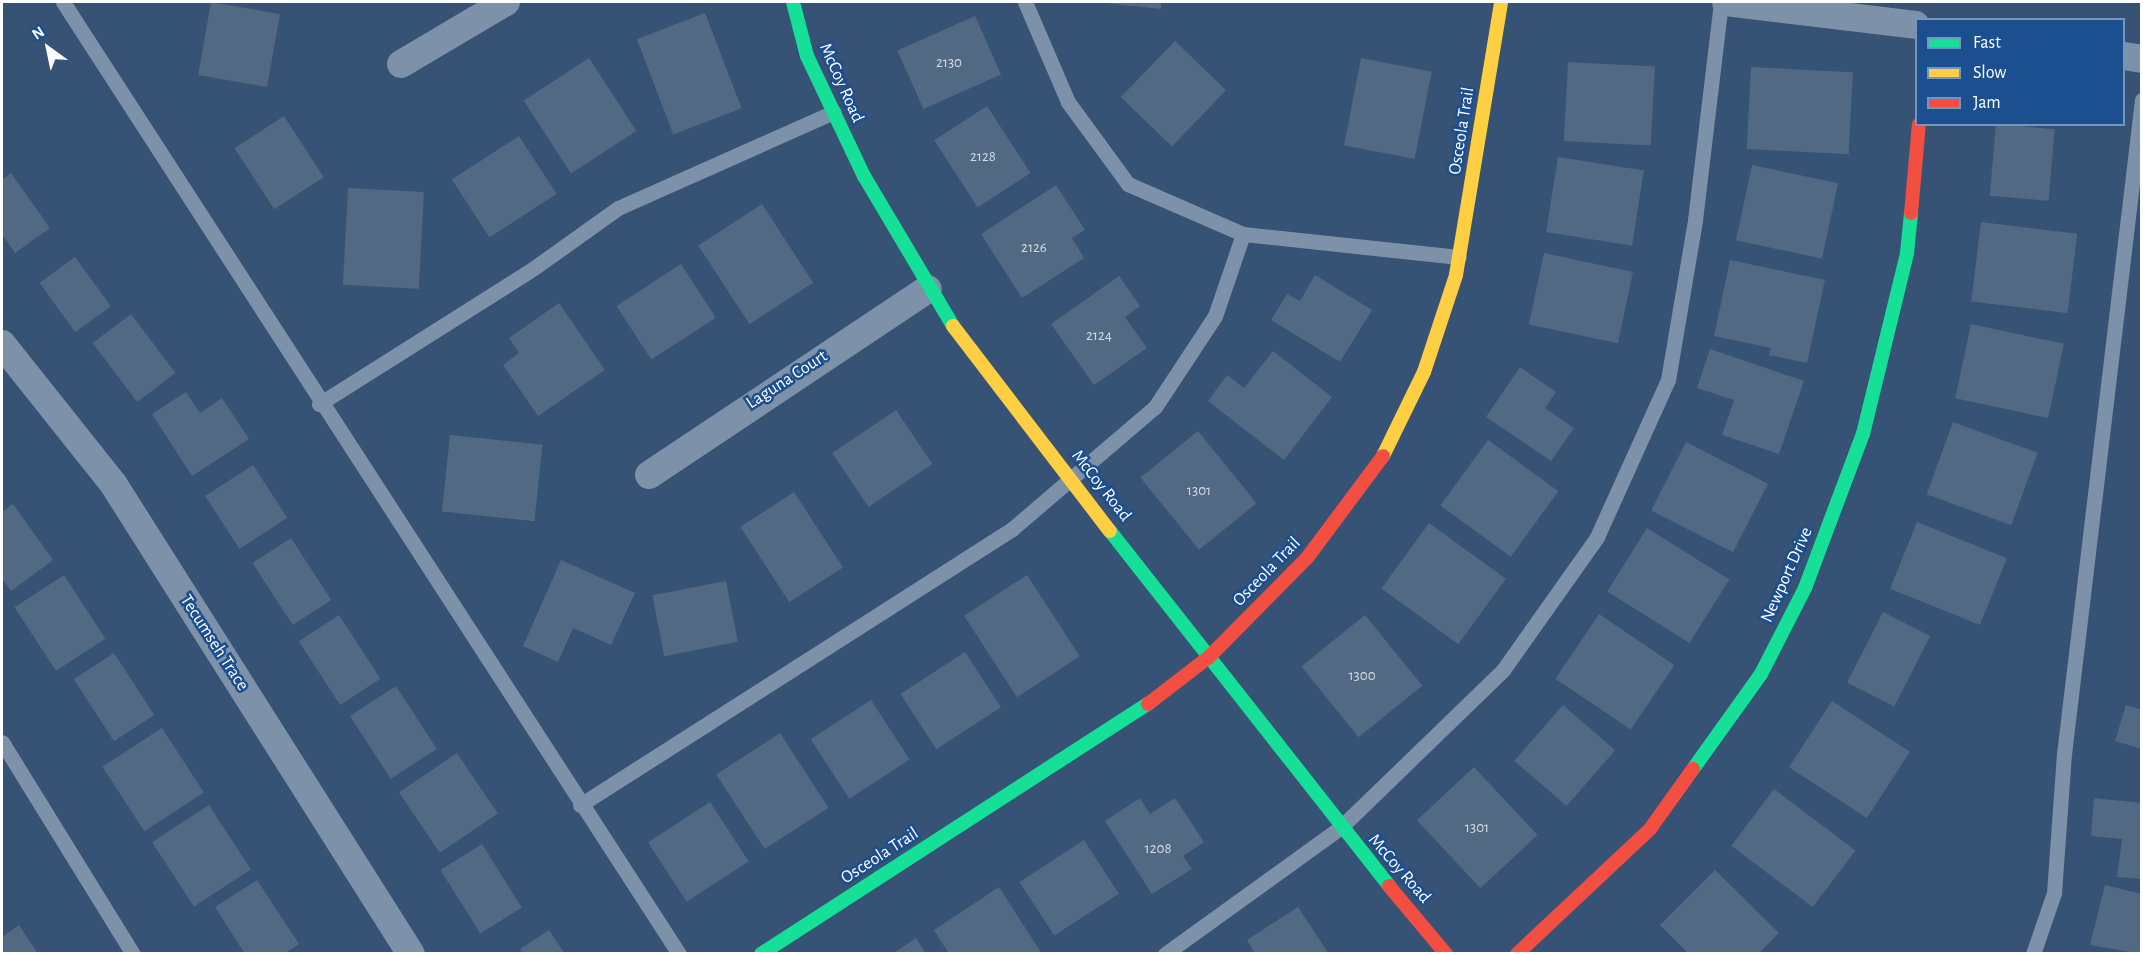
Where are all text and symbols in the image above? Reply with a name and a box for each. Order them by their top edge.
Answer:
north arrow [18,18,78,78]
legend [1915,18,2125,126]
text: N [29,23,47,43]
text: Fast [1973,34,2001,52]
street label: McCoy Road [814,40,868,126]
house number: 2130 [936,54,962,72]
text: Slow [1973,64,2006,82]
street label: Osceola Trail [1444,86,1480,176]
text: Jam [1973,94,2001,112]
house number: 2128 [970,148,996,166]
house number: 2126 [1021,239,1047,257]
house number: 2124 [1086,327,1112,345]
street label: Laguna Court [742,346,832,414]
street label: McCoy Road [1066,446,1136,526]
house number: 1301 [1187,482,1211,500]
street label: Newport Drive [1756,524,1818,626]
street label: Osceola Trail [1229,533,1305,611]
street label: Tecumseh Trace [175,591,253,695]
house number: 1300 [1348,667,1376,685]
house number: 1301 [1465,819,1489,837]
street label: Osceola Trail [837,823,923,889]
street label: McCoy Road [1363,830,1435,908]
house number: 1208 [1144,840,1172,858]

